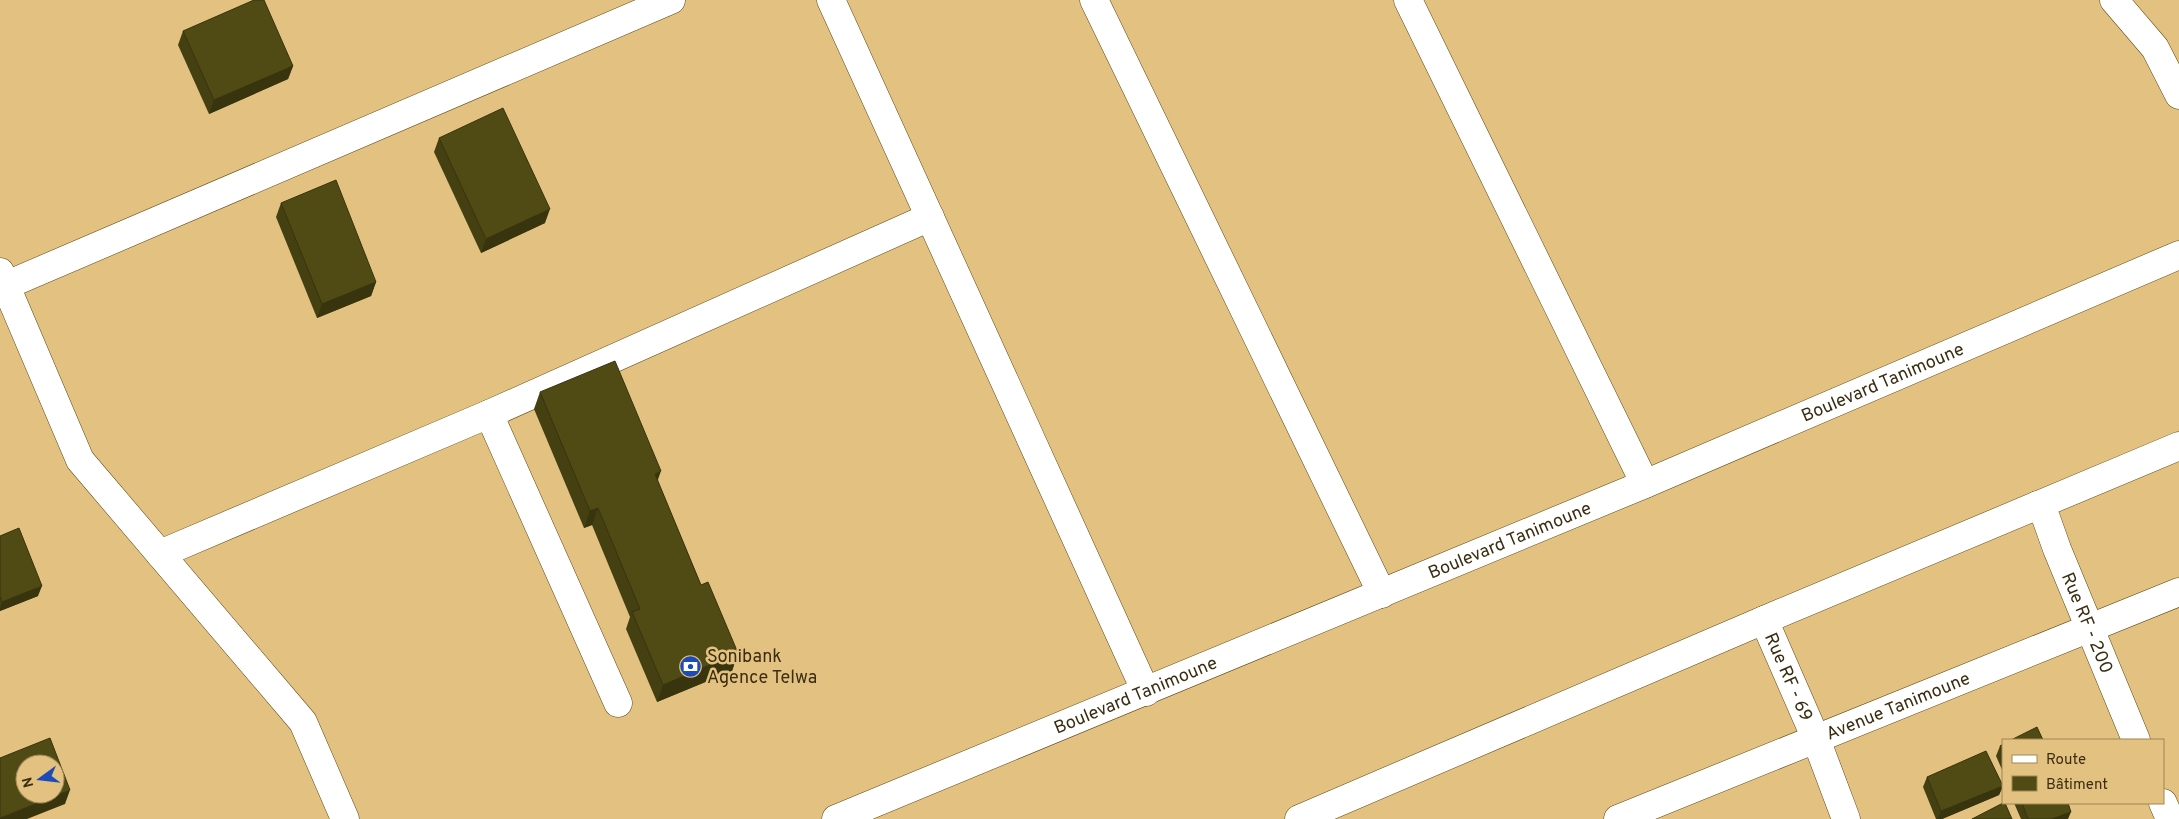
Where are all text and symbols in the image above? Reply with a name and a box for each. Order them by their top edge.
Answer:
street label: Boulevard Tanimoune [1798,339,1968,429]
street label: Boulevard Tanimoune [1425,497,1595,586]
street label: Rue RF - 200 [2055,569,2117,677]
street label: Rue RF - 69 [1758,630,1817,725]
place label: Sonibank Agence Telwa [707,646,817,690]
street label: Boulevard Tanimoune [1051,652,1221,740]
bank icon: Sonibank Agence Telwa [679,654,703,678]
street label: Avenue Tanimoune [1823,668,1974,747]
legend [2002,739,2164,804]
text: Route [2046,751,2086,770]
north arrow [15,754,65,804]
text: N [19,775,38,789]
text: Bâtiment [2046,776,2108,795]

